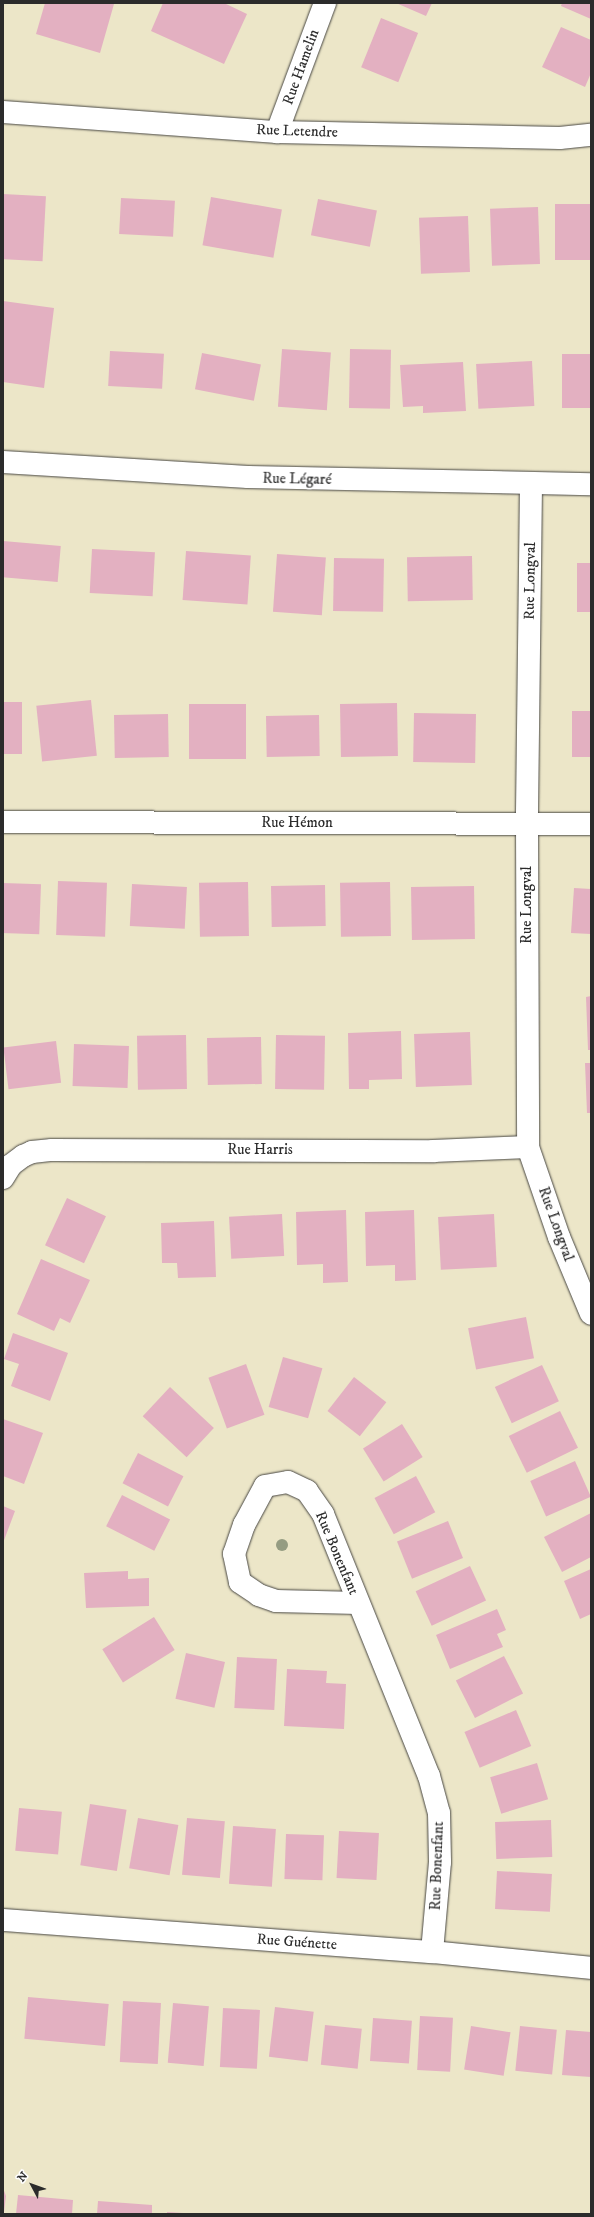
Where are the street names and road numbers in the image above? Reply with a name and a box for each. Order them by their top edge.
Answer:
street label: Rue Hamelin [279,27,323,107]
street label: Rue Letendre [256,121,338,141]
street label: Rue Légaré [262,469,332,489]
street label: Rue Longval [520,542,540,620]
street label: Rue Hémon [261,814,333,832]
street label: Rue Longval [518,866,536,944]
street label: Rue Harris [227,1141,293,1159]
street label: Rue Longval [534,1184,578,1264]
street label: Rue Bonenfant [311,1509,363,1597]
street label: Rue Bonenfant [426,1821,448,1911]
street label: Rue Guénette [256,1930,338,1954]

